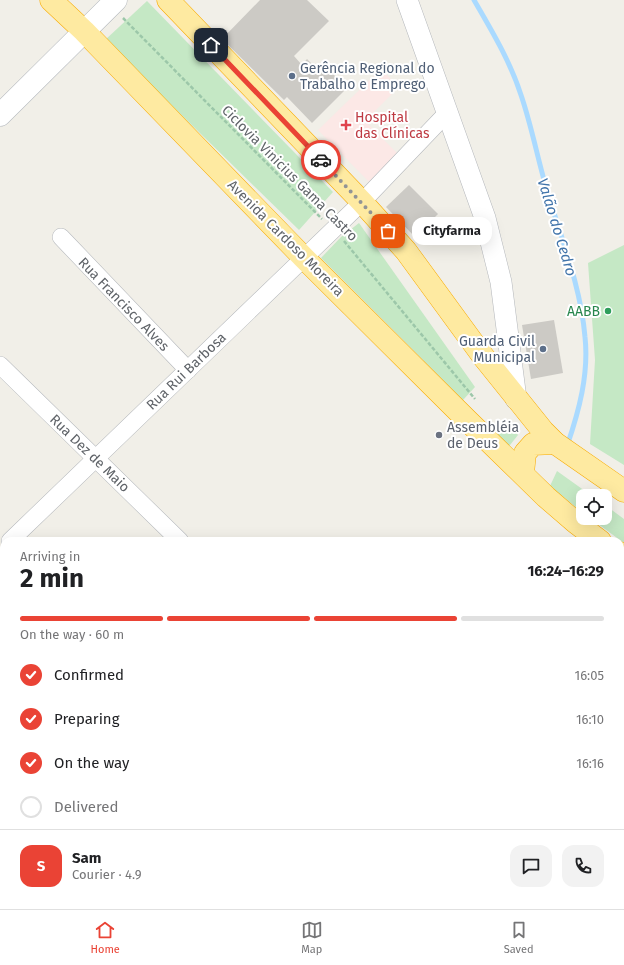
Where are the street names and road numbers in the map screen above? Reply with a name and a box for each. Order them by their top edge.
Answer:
street label: Ciclovia Vinicius Gama Castro [218,102,361,245]
street label: Avenida Cardoso Moreira [224,177,347,300]
street label: Rua Francisco Alves [75,254,173,355]
street label: Rua Rui Barbosa [143,329,230,414]
street label: Rua Dez de Maio [46,411,133,496]

